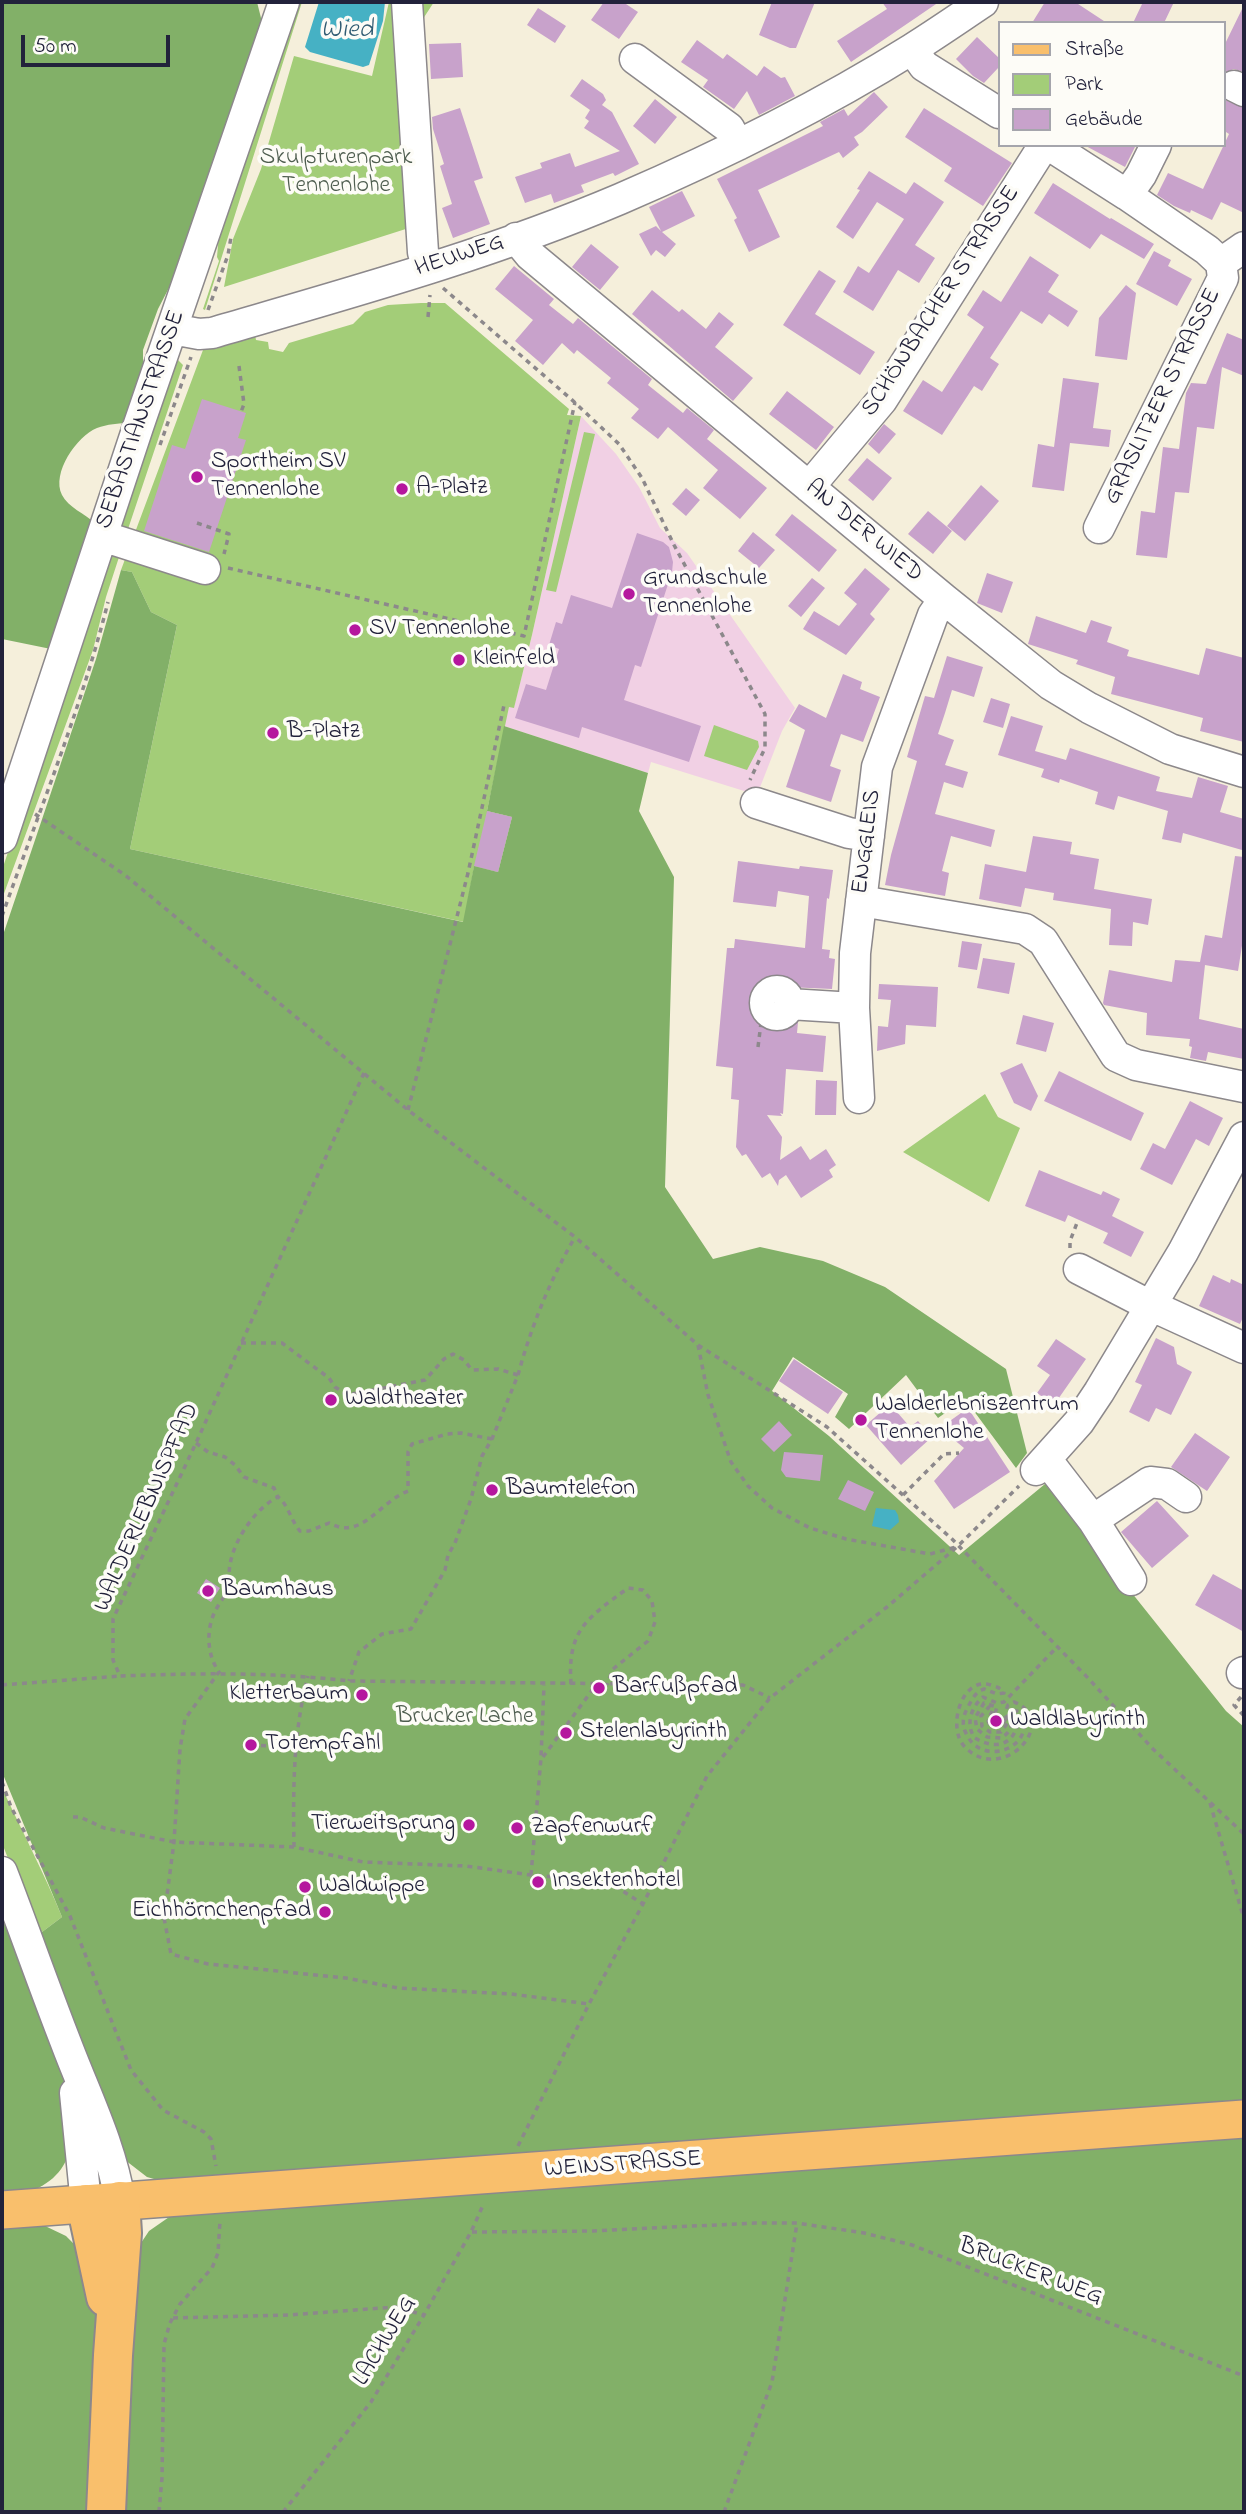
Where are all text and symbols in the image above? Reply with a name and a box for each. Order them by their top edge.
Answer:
water label: Wied [321,16,373,48]
scale bar [24,21,173,65]
legend [998,21,1225,147]
text: 50 m [34,32,77,62]
text: Straße [1065,35,1124,65]
text: Park [1065,70,1103,100]
text: Gebäude [1065,105,1142,135]
park label: Skulpturenpark Tennenlohe [260,145,412,201]
street label: SCHÖNBACHER STRASSE [857,181,1027,423]
street label: HEUWEG [412,229,508,285]
street label: GRASLITZER STRASSE [1099,284,1229,510]
street label: SEBASTIANSTRASSE [91,307,193,533]
place label: Sportheim SV Tennenlohe [211,449,345,505]
marker: Sportheim SV Tennenlohe [189,469,205,485]
street label: AN DER WIED [798,474,928,590]
place label: A-Platz [416,475,487,503]
marker: A-Platz [394,481,410,497]
place label: Grundschule Tennenlohe [643,566,767,622]
marker: Grundschule Tennenlohe [621,586,637,602]
place label: SV Tennenlohe [369,616,510,644]
marker: SV Tennenlohe [347,622,363,638]
place label: Kleinfeld [473,646,555,674]
marker: Kleinfeld [451,652,467,668]
place label: B-Platz [287,719,360,747]
marker: B-Platz [265,725,281,741]
street label: ENGGLEIS [847,788,889,896]
place label: Waldtheater [345,1386,464,1414]
marker: Waldtheater [323,1392,339,1408]
place label: Walderlebniszentrum Tennenlohe [875,1392,1079,1448]
street label: WALDERLEBNISPFAD [89,1399,207,1617]
marker: Walderlebniszentrum Tennenlohe [853,1412,869,1428]
place label: Baumtelefon [506,1476,635,1504]
marker: Baumtelefon [484,1482,500,1498]
place label: Baumhaus [222,1577,334,1605]
marker: Baumhaus [200,1583,216,1599]
place label: Barfußpfad [613,1674,738,1702]
marker: Barfußpfad [591,1680,607,1696]
place label: Kletterbaum [229,1681,348,1709]
marker: Kletterbaum [354,1687,370,1703]
park label: Brucker Lache [396,1704,534,1732]
place label: Waldlabyrinth [1010,1707,1145,1735]
marker: Waldlabyrinth [988,1713,1004,1729]
place label: Stelenlabyrinth [580,1719,727,1747]
marker: Stelenlabyrinth [558,1725,574,1741]
place label: Totempfahl [265,1731,380,1759]
marker: Totempfahl [243,1737,259,1753]
place label: Tierweitsprung [311,1811,455,1839]
place label: Zapfenwurf [531,1814,652,1842]
marker: Tierweitsprung [461,1817,477,1833]
marker: Zapfenwurf [509,1820,525,1836]
place label: Insektenhotel [552,1868,680,1896]
place label: Waldwippe [319,1873,425,1901]
marker: Insektenhotel [530,1874,546,1890]
marker: Waldwippe [297,1879,313,1895]
place label: Eichhörnchenpfad [132,1898,311,1926]
marker: Eichhörnchenpfad [317,1904,333,1920]
street label: WEINSTRASSE [543,2146,703,2186]
street label: BRUCKER WEG [954,2232,1106,2314]
street label: LACHWEG [348,2292,424,2392]

